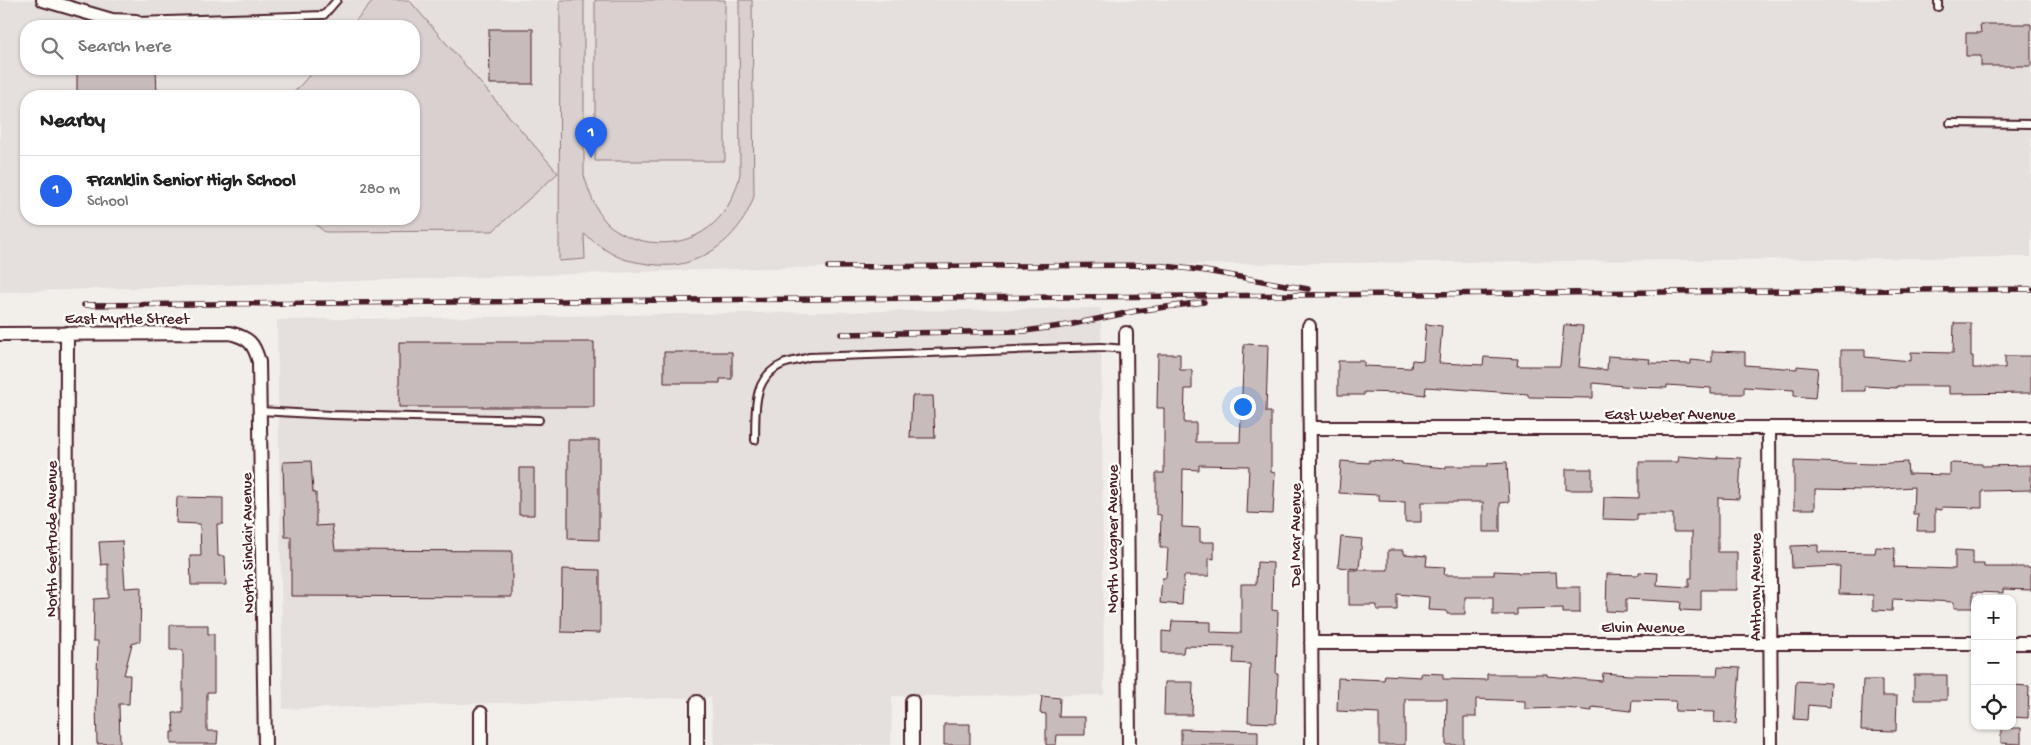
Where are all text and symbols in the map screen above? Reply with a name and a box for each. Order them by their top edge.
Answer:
search box [20,20,420,75]
icon: search [38,34,66,62]
text: Search here [78,36,172,59]
text: Nearby [40,110,105,135]
pin: 1 [575,117,607,158]
text: Franklin Senior High School [87,170,296,193]
text: 1 [53,181,59,200]
text: 280 m [359,181,400,200]
text: School [87,193,129,212]
street label: East Myrtle Street [65,311,191,330]
your location [1230,394,1256,420]
street label: East Weber Avenue [1604,407,1736,426]
street label: North Gertrude Avenue [44,460,63,617]
street label: North Wagner Avenue [1105,464,1124,613]
street label: North Sinclair Avenue [239,472,260,613]
street label: Del Mar Avenue [1288,482,1307,588]
street label: Anthony Avenue [1748,532,1767,641]
map controls [1971,595,2016,730]
button: + [1971,595,2016,640]
street label: Elvin Avenue [1601,620,1686,639]
button: − [1971,640,2016,685]
button: locate [1971,685,2016,730]

